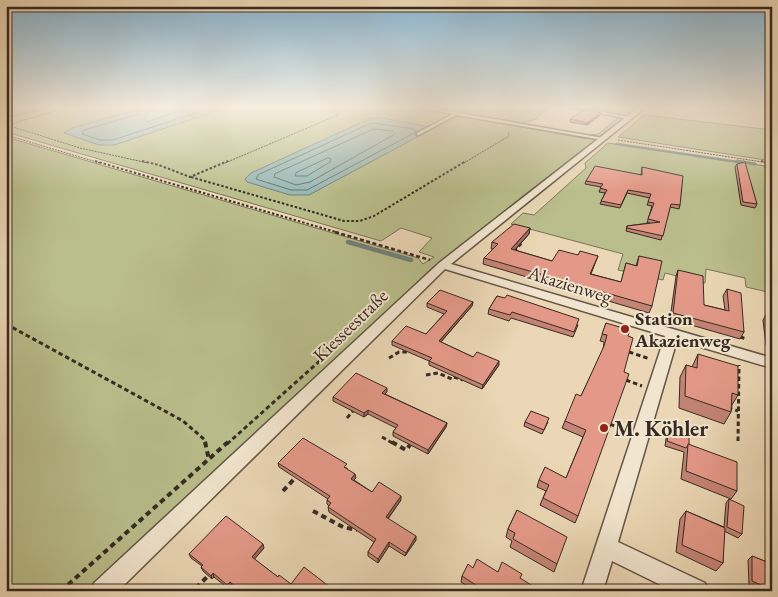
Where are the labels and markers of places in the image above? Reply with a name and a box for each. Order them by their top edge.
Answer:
place label: Station Akazienweg [634,306,731,353]
marker: Station Akazienweg [619,323,631,335]
place label: M. Köhler [614,414,709,443]
marker: M. Köhler [598,422,610,434]

